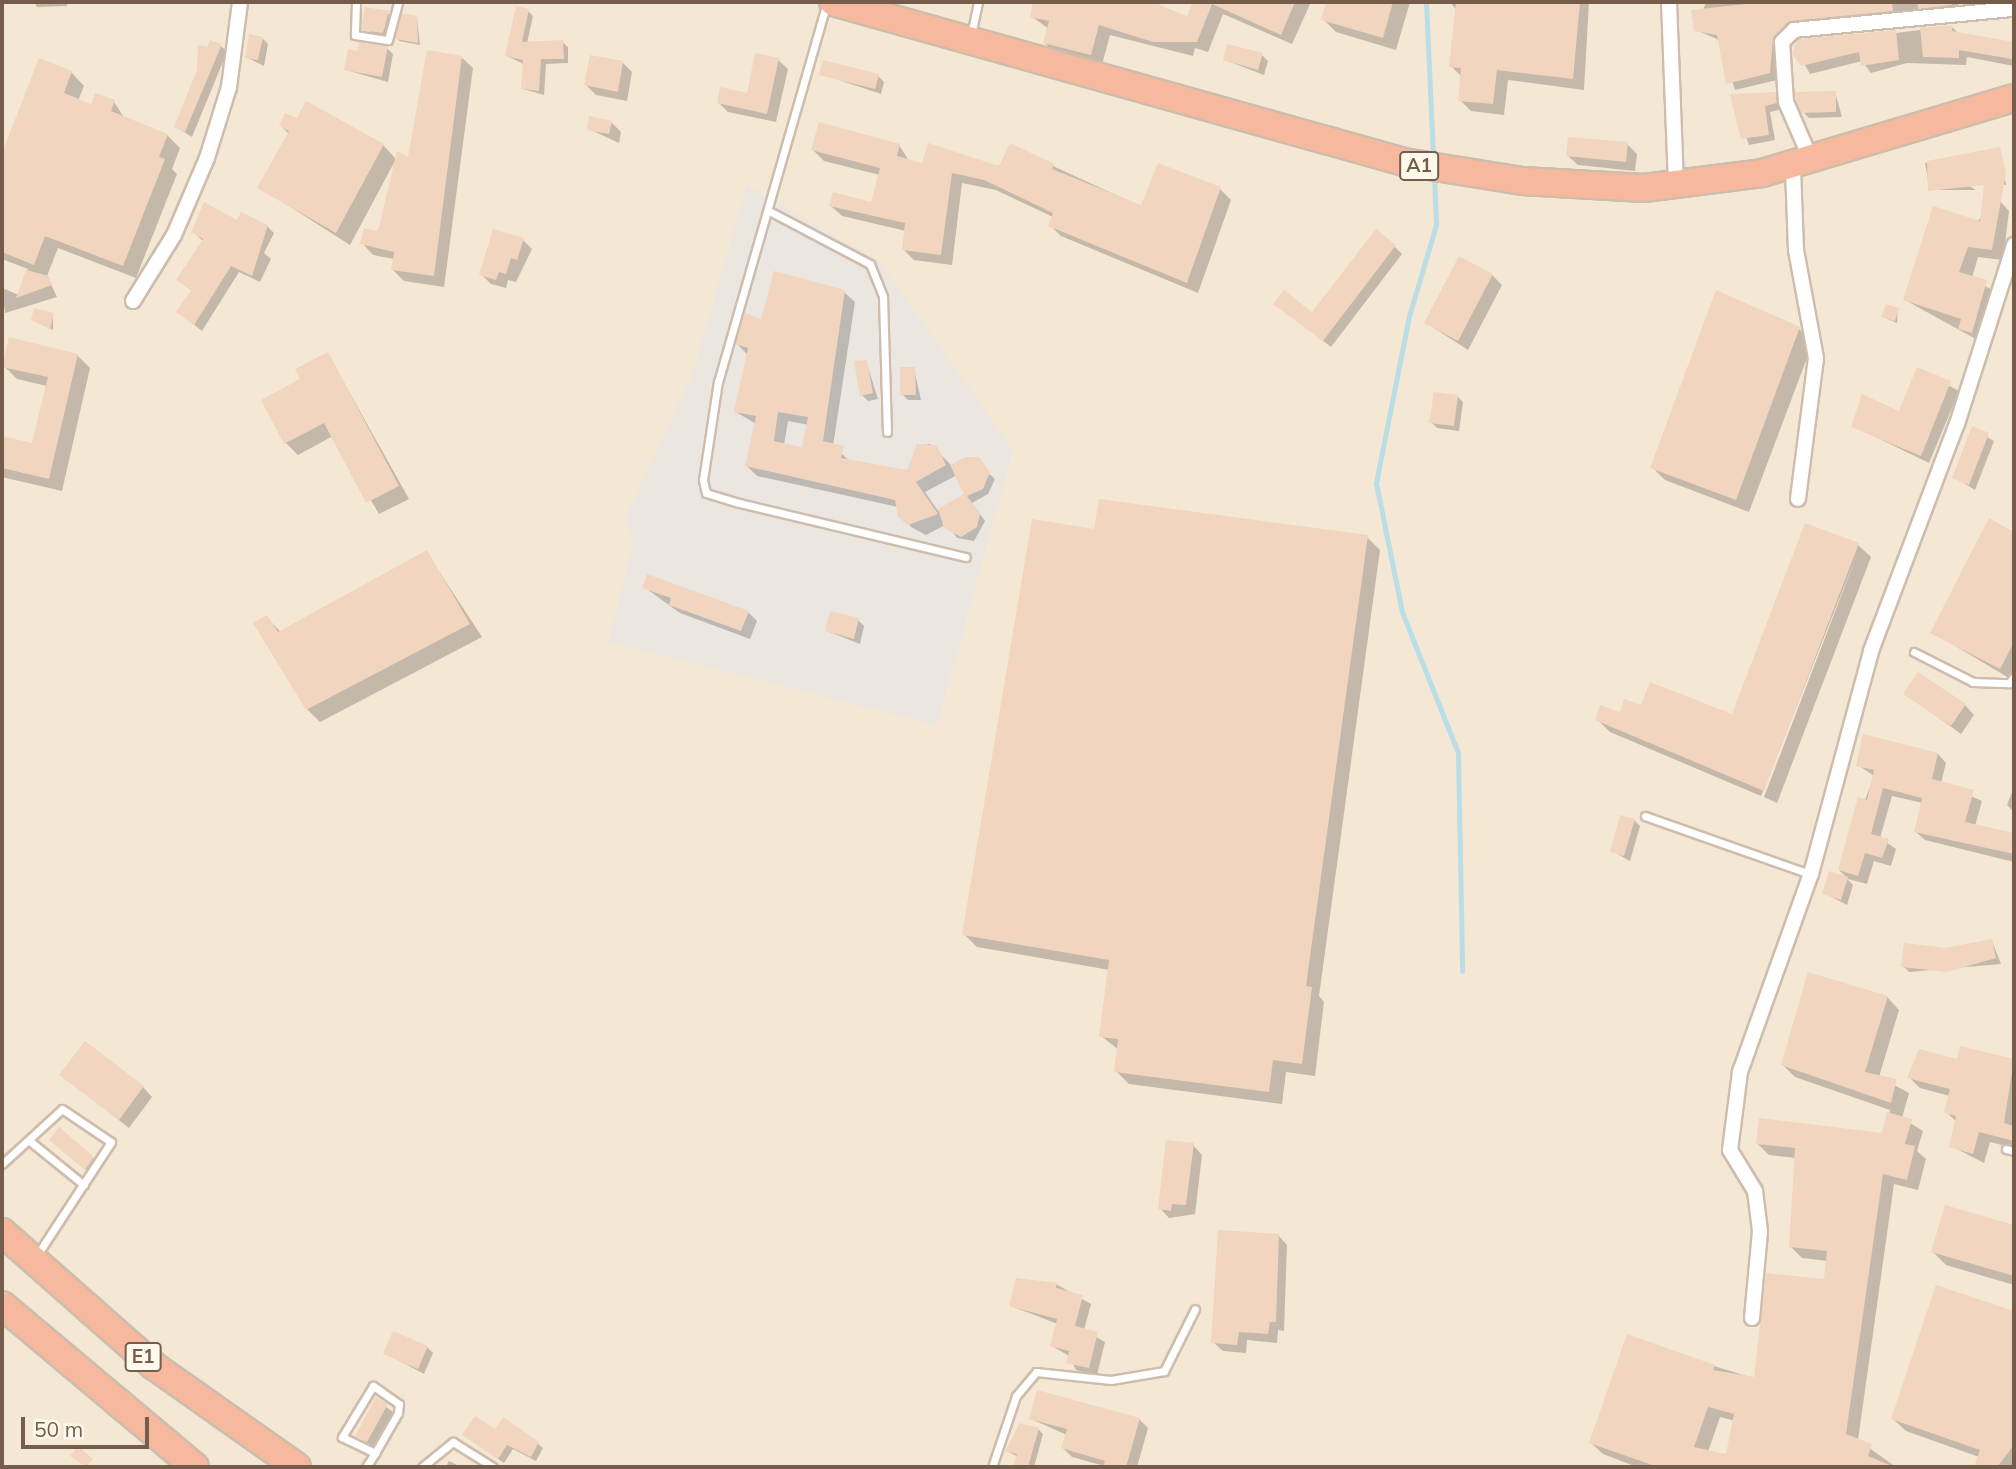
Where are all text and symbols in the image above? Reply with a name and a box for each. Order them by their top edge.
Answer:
road number: A1 [1398,150,1440,182]
road number: E1 [124,1342,162,1372]
scale bar [24,1402,152,1446]
text: 50 m [34,1416,83,1442]

